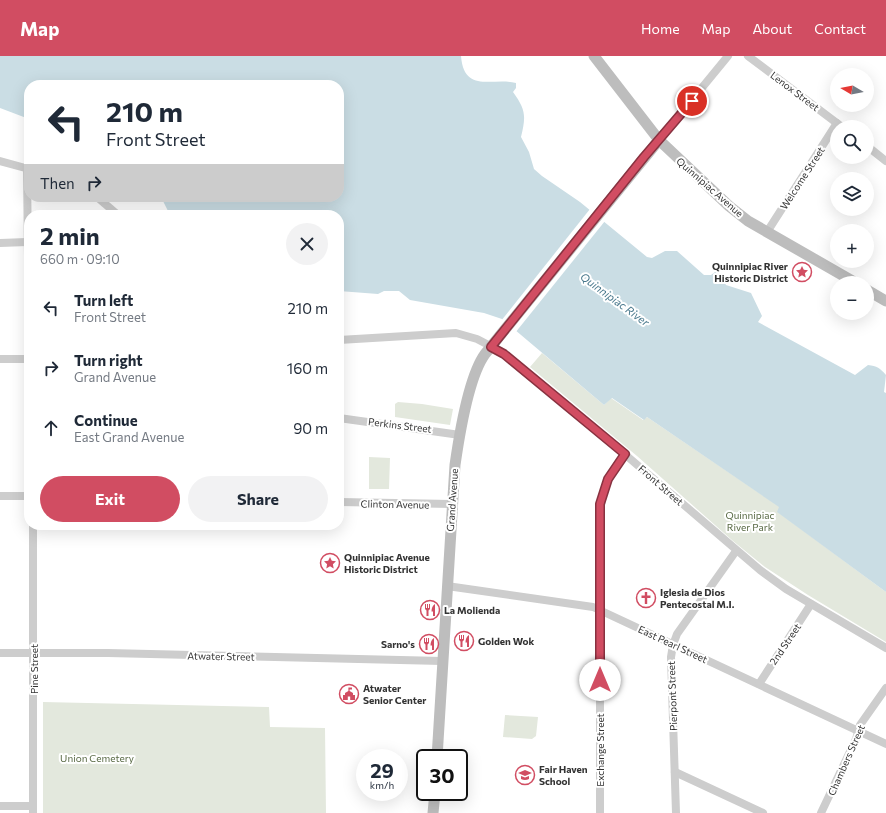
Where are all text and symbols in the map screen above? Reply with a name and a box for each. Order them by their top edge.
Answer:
text: Map [20,17,59,40]
text: Home [641,20,680,37]
text: Map [702,20,730,37]
text: About [752,20,792,37]
text: Contact [814,20,866,37]
north arrow [830,68,874,112]
map controls [830,68,874,320]
street label: Lenox Street [768,69,822,113]
pin [675,84,709,118]
icon: arrive [681,90,703,112]
text: 210 m [106,94,183,128]
icon: left [40,96,92,148]
button: search [830,120,874,164]
text: Front Street [106,128,206,150]
street label: Welcome Street [777,144,827,212]
street label: Quinnipiac Avenue [674,155,746,219]
icon: right [83,172,105,194]
button: layers [830,172,874,216]
text: Then [40,174,75,192]
text: 2 min [40,221,100,250]
button: close [286,223,328,265]
button: + [830,224,874,268]
text: 660 m · 09:10 [40,251,120,267]
place label: Quinnipiac River Historic District [712,260,788,284]
place icon: Quinnipiac River Historic District [791,261,813,283]
water label: Quinnipiac River [578,270,652,329]
button: − [830,276,874,320]
text: Turn left [74,291,133,309]
icon: left [40,297,62,319]
text: 210 m [288,299,328,317]
text: Front Street [74,309,146,325]
text: Turn right [74,351,143,369]
icon: right [40,357,62,379]
text: 160 m [287,359,328,377]
text: Grand Avenue [74,369,156,385]
text: Continue [74,411,138,429]
street label: Perkins Street [368,415,432,435]
icon: ahead [40,417,62,439]
text: 90 m [293,419,328,437]
text: East Grand Avenue [74,429,184,445]
street label: Front Street [636,462,686,508]
street label: Grand Avenue [444,468,460,532]
button: Exit [40,476,180,522]
button: Share [188,476,328,522]
street label: Clinton Avenue [361,497,429,511]
park label: Quinnipiac River Park [725,509,775,533]
place label: Quinnipiac Avenue Historic District [344,551,430,575]
place icon: Quinnipiac Avenue Historic District [319,552,341,574]
place label: Iglesia de Dios Pentecostal M.I. [660,586,735,610]
church icon: Iglesia de Dios Pentecostal M.I. [635,587,657,609]
restaurant icon: La Molienda [419,599,441,621]
place label: La Molienda [444,604,500,616]
street label: 2nd Street [767,621,803,667]
street label: East Pearl Street [636,623,710,665]
restaurant icon: Golden Wok [453,630,475,652]
restaurant icon: Sarno's [418,633,440,655]
place label: Golden Wok [478,635,535,647]
place label: Sarno's [381,638,415,650]
street label: Pine Street [28,644,40,694]
street label: Atwater Street [187,649,255,663]
position arrow [579,659,621,701]
street label: Pierpont Street [665,661,679,731]
place label: Atwater Senior Center [363,682,426,706]
public building icon: Atwater Senior Center [338,683,360,705]
street label: Exchange Street [594,713,606,787]
street label: Chambers Street [825,723,867,797]
speed limit sign: 30 [416,749,468,801]
park label: Union Cemetery [60,752,134,764]
text: 29 [370,758,394,782]
place label: Fair Haven School [539,763,588,787]
school or university icon: Fair Haven School [514,764,536,786]
text: km/h [370,779,394,791]

